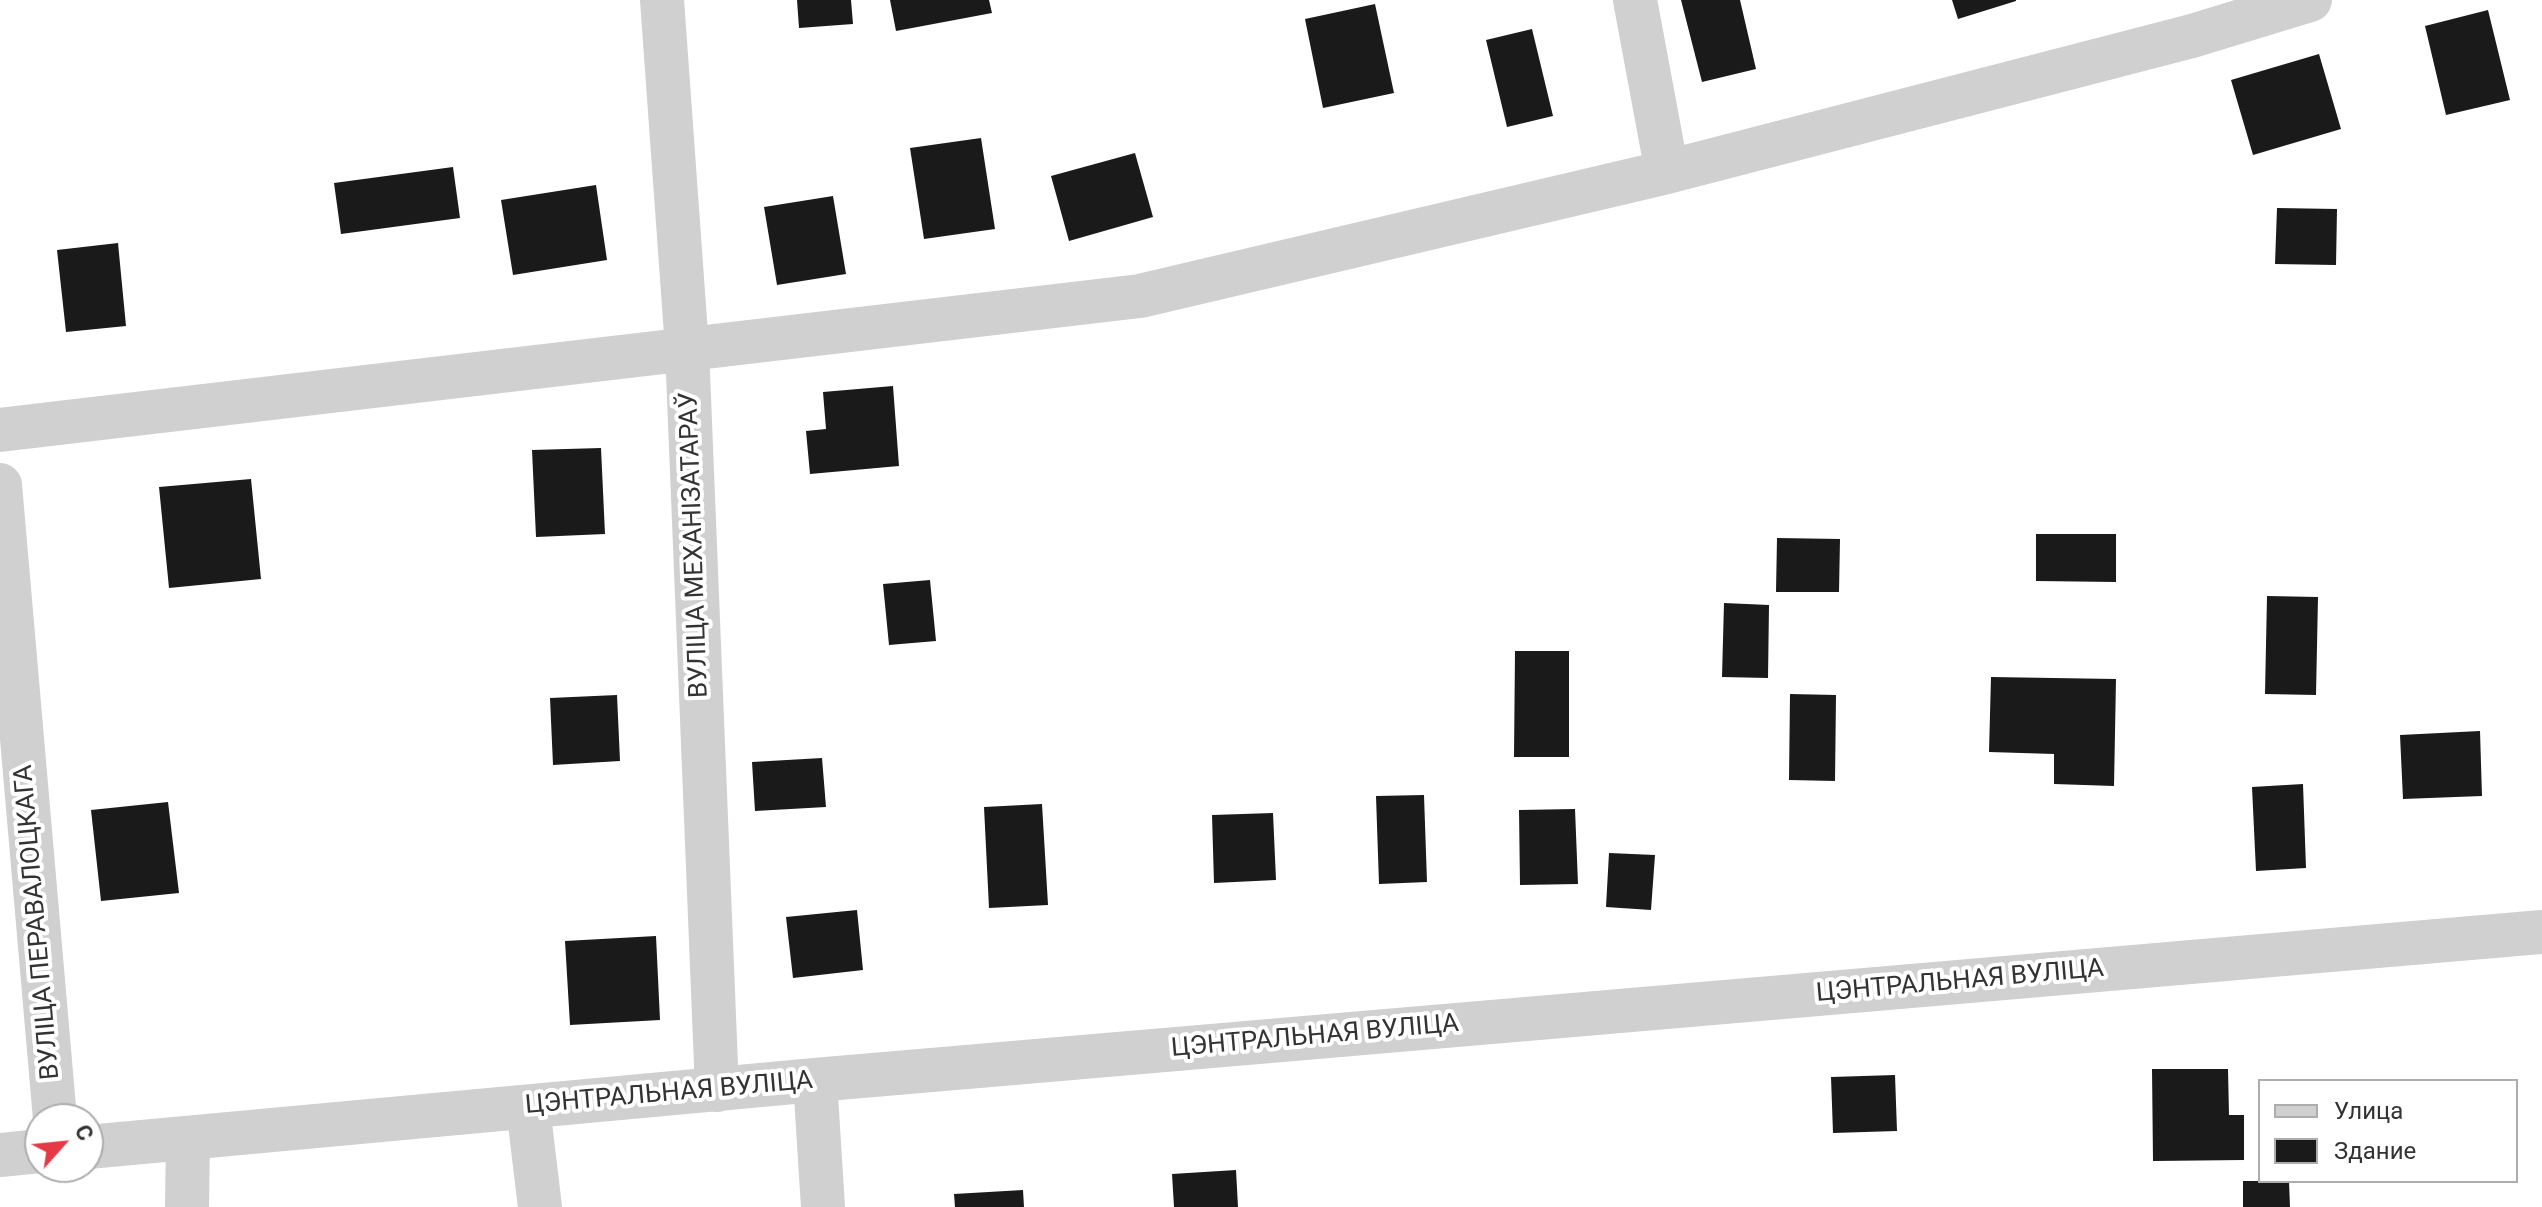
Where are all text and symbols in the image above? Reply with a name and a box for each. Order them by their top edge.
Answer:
street label: ВУЛІЦА МЕХАНІЗАТАРАЎ [674,391,716,699]
street label: ВУЛІЦА ПЕРАВАЛОЦКАГА [9,763,67,1081]
street label: ЦЭНТРАЛЬНАЯ ВУЛІЦА [1815,954,2105,1010]
street label: ЦЭНТРАЛЬНАЯ ВУЛІЦА [1170,1009,1460,1065]
street label: ЦЭНТРАЛЬНАЯ ВУЛІЦА [524,1066,814,1122]
legend [2258,1079,2518,1183]
text: Улица [2334,1097,2403,1125]
north arrow [24,1103,104,1183]
text: С [70,1121,98,1145]
text: Здание [2334,1137,2416,1165]

